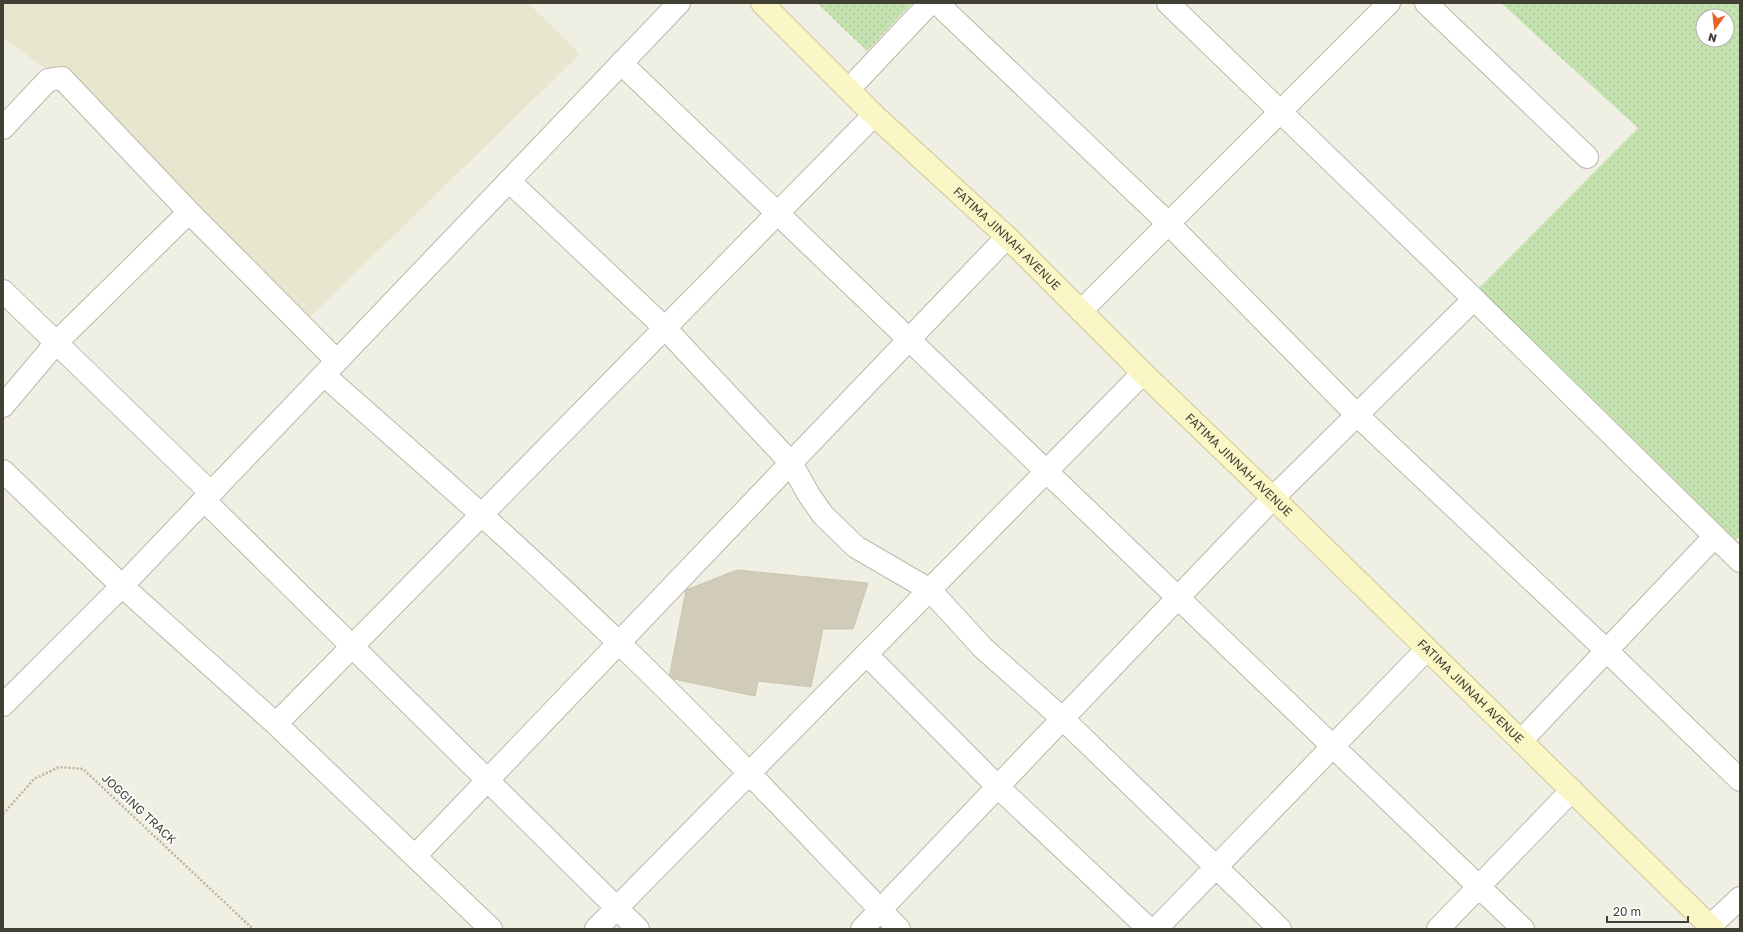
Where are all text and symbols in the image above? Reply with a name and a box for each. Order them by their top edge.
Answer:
north arrow [1695,8,1735,48]
text: N [1707,31,1718,46]
street label: FATIMA JINNAH AVENUE [951,184,1064,293]
street label: FATIMA JINNAH AVENUE [1182,410,1296,520]
street label: FATIMA JINNAH AVENUE [1415,636,1527,746]
street label: JOGGING TRACK [99,770,180,847]
scale bar [1607,898,1688,924]
text: 20 m [1613,904,1641,919]

